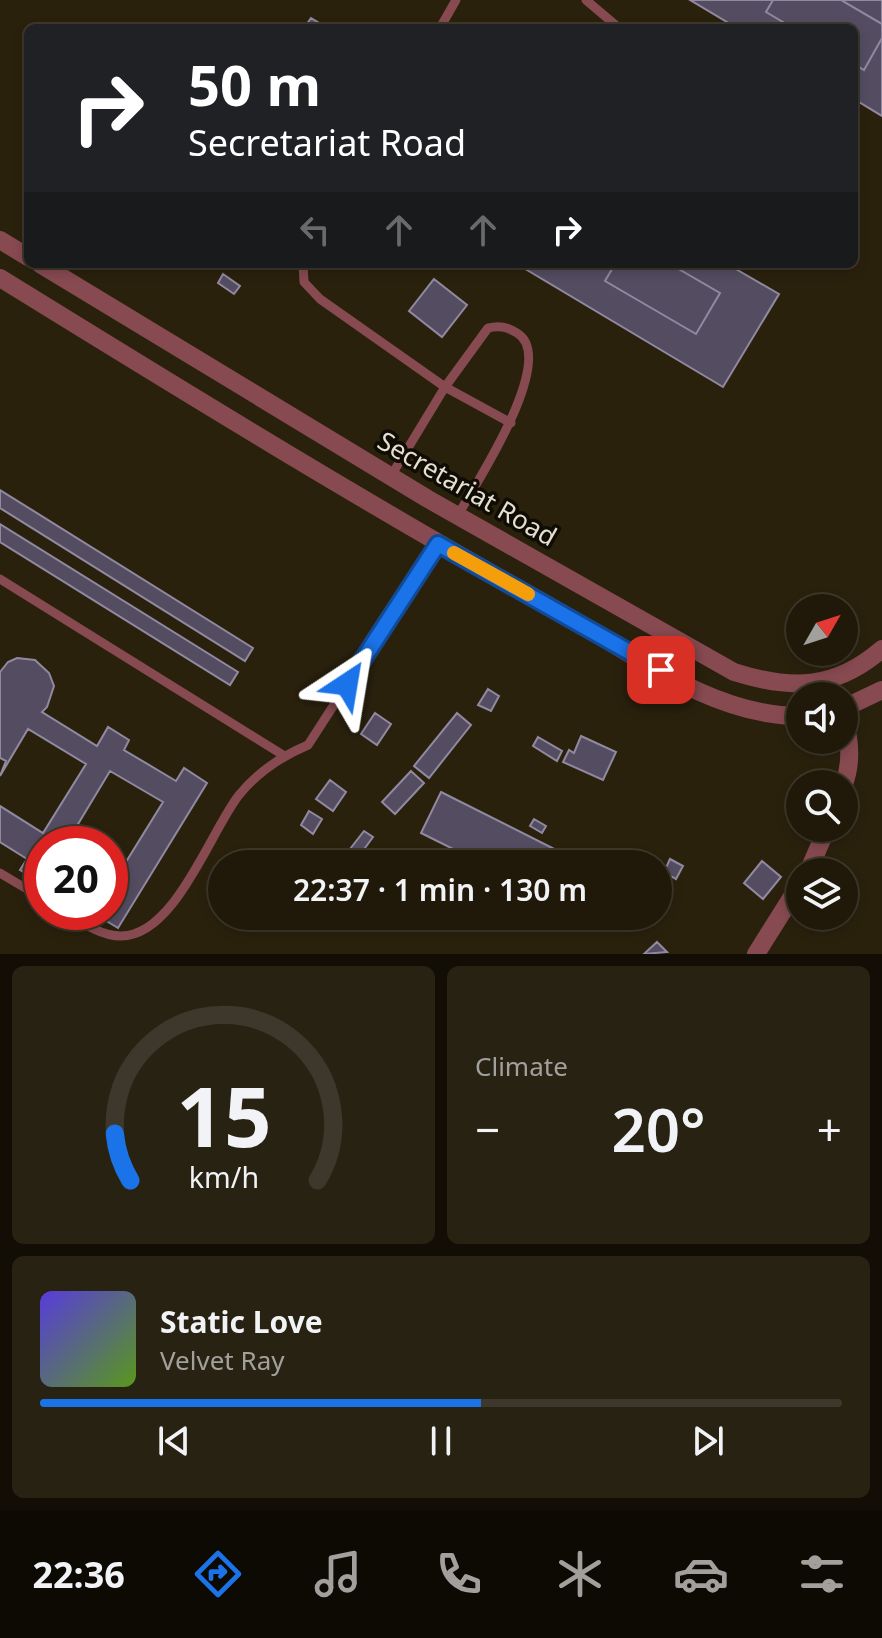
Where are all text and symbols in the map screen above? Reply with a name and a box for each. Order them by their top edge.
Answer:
text: 50 m [188,46,321,122]
icon: right [56,56,160,160]
text: Secretariat Road [188,118,466,167]
icon: left [293,208,337,252]
icon: ahead [377,208,421,252]
icon: ahead [461,208,505,252]
icon: right [545,208,589,252]
street label: Secretariat Road [371,422,564,554]
north arrow [786,594,858,666]
map controls [786,594,858,930]
pin [627,636,695,704]
position arrow [305,642,389,726]
icon: arrive [639,648,683,692]
button: sound [786,682,858,754]
button: search [786,770,858,842]
speed limit sign: 20 [24,826,128,930]
button: layers [786,858,858,930]
text: 22:37 · 1 min · 130 m [293,869,587,910]
text: Climate [475,1048,568,1084]
text: 15 [176,1058,271,1171]
text: 20° [611,1088,706,1170]
text: − [475,1099,500,1159]
text: + [817,1099,842,1159]
text: km/h [188,1157,259,1196]
text: Static Love [160,1301,323,1342]
text: Velvet Ray [160,1342,285,1378]
icon: previous [152,1419,196,1463]
icon: pause [419,1419,463,1463]
icon: next [686,1419,730,1463]
icon: directions [190,1546,246,1602]
icon: music [310,1546,366,1602]
icon: phone [431,1546,487,1602]
icon: climate [552,1546,608,1602]
icon: car [673,1546,729,1602]
icon: filters [794,1546,850,1602]
text: 22:36 [32,1550,125,1599]

